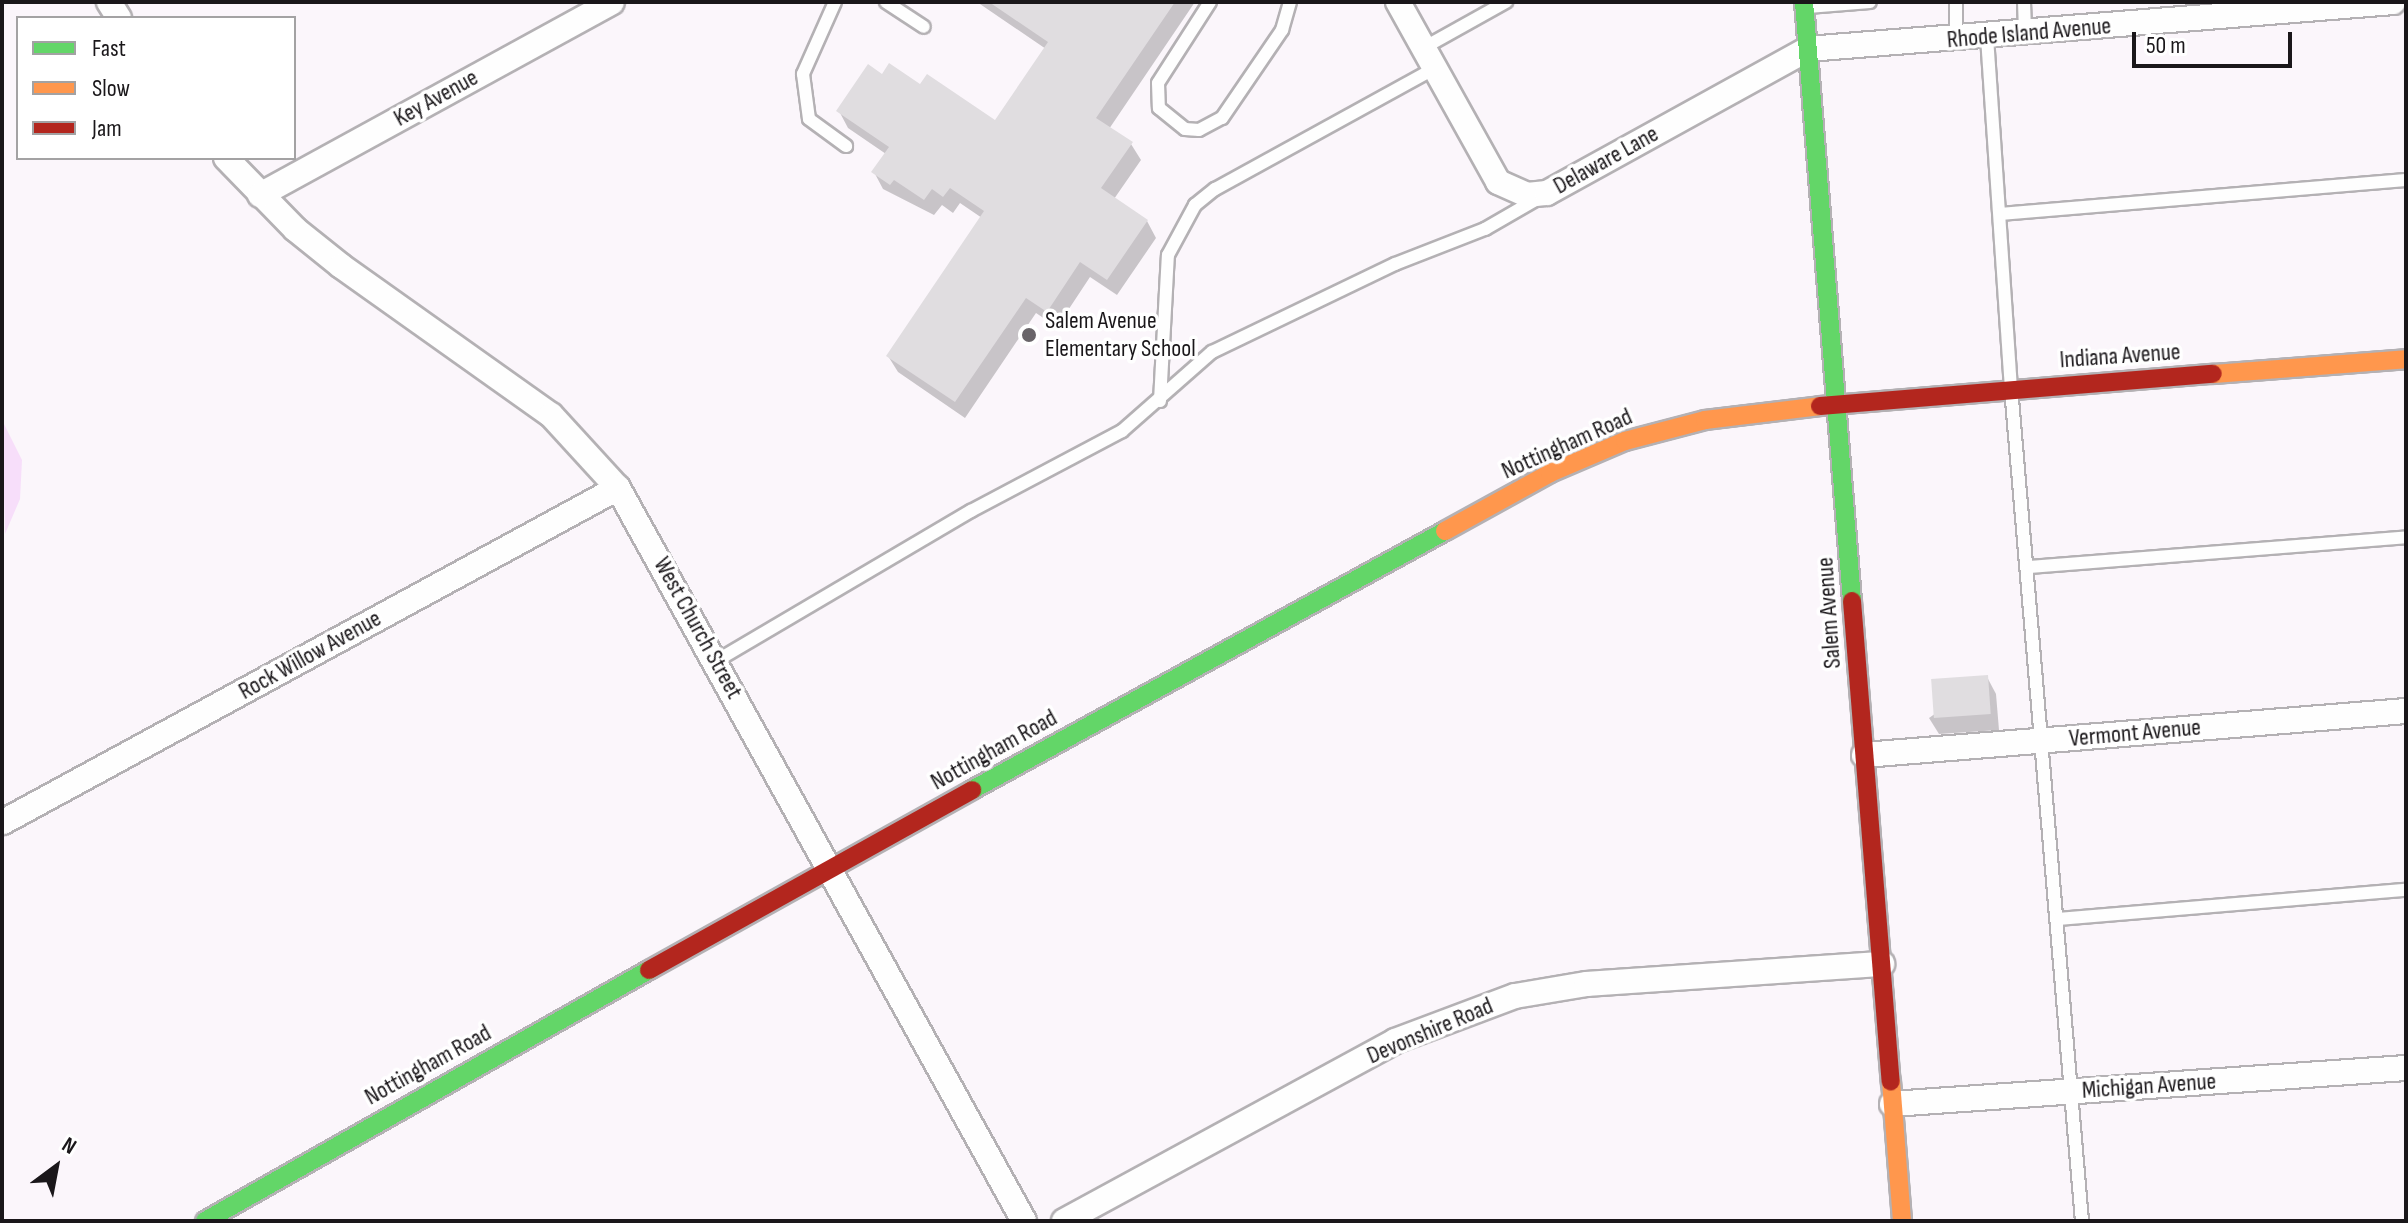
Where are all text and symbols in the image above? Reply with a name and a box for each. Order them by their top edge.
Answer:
street label: Rhode Island Avenue [1946,11,2112,55]
legend [16,16,296,160]
scale bar [2136,16,2296,66]
text: 50 m [2146,31,2186,60]
text: Fast [92,34,126,63]
street label: Key Avenue [389,63,483,133]
text: Slow [92,74,130,103]
text: Jam [92,114,122,143]
street label: Delaware Lane [1549,119,1663,201]
place label: Salem Avenue Elementary School [1045,307,1196,363]
marker: Salem Avenue Elementary School [1020,326,1038,344]
street label: Indiana Avenue [2059,337,2181,375]
street label: Nottingham Road [1497,402,1637,486]
street label: West Church Street [647,552,749,704]
street label: Salem Avenue [1811,556,1847,670]
street label: Rock Willow Avenue [234,604,386,706]
street label: Nottingham Road [926,704,1062,796]
street label: Vermont Avenue [2068,713,2202,753]
street label: Devonshire Road [1363,992,1497,1070]
street label: Nottingham Road [360,1019,496,1111]
street label: Michigan Avenue [2081,1067,2217,1105]
north arrow [16,1127,96,1207]
text: N [57,1132,81,1161]

